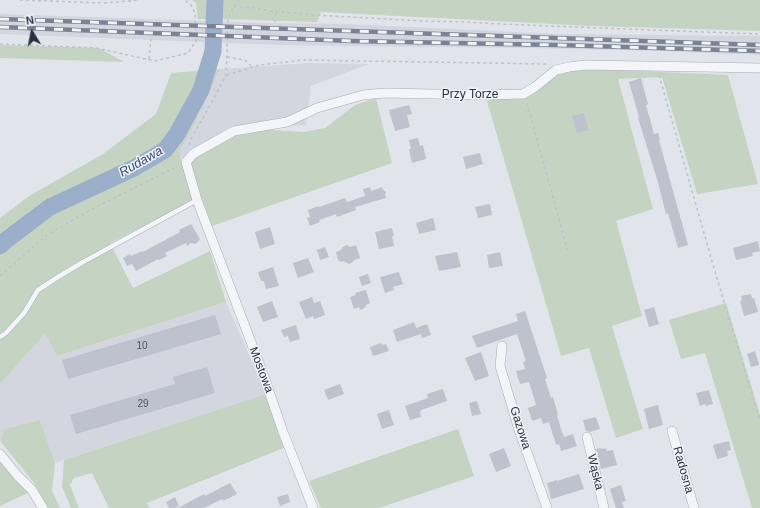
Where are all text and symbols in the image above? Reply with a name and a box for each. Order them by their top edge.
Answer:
north arrow [12,12,52,52]
text: N [25,14,35,27]
street label: Przy Torze [442,88,498,102]
water label: Rudawa [116,143,166,181]
house number: 10 [136,340,148,352]
street label: Mostowa [246,345,276,395]
house number: 29 [137,398,149,410]
street label: Gazowa [506,405,534,451]
street label: Radosna [669,445,697,495]
street label: Wąska [584,453,606,491]

